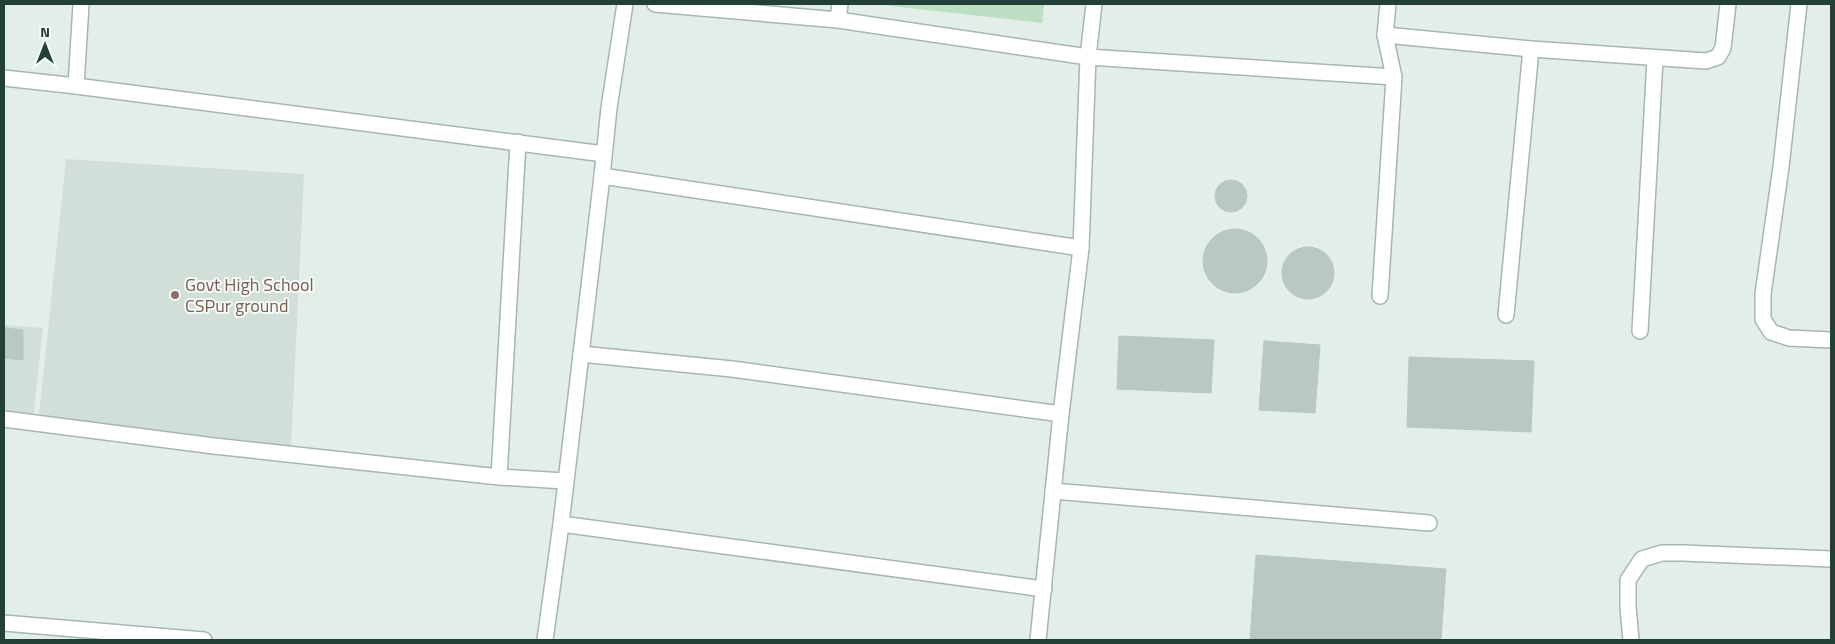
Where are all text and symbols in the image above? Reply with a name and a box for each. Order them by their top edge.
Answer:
north arrow [20,20,70,70]
text: N [40,21,50,42]
place label: Govt High School CSPur ground [185,271,314,319]
marker: Govt High School CSPur ground [169,289,181,301]

